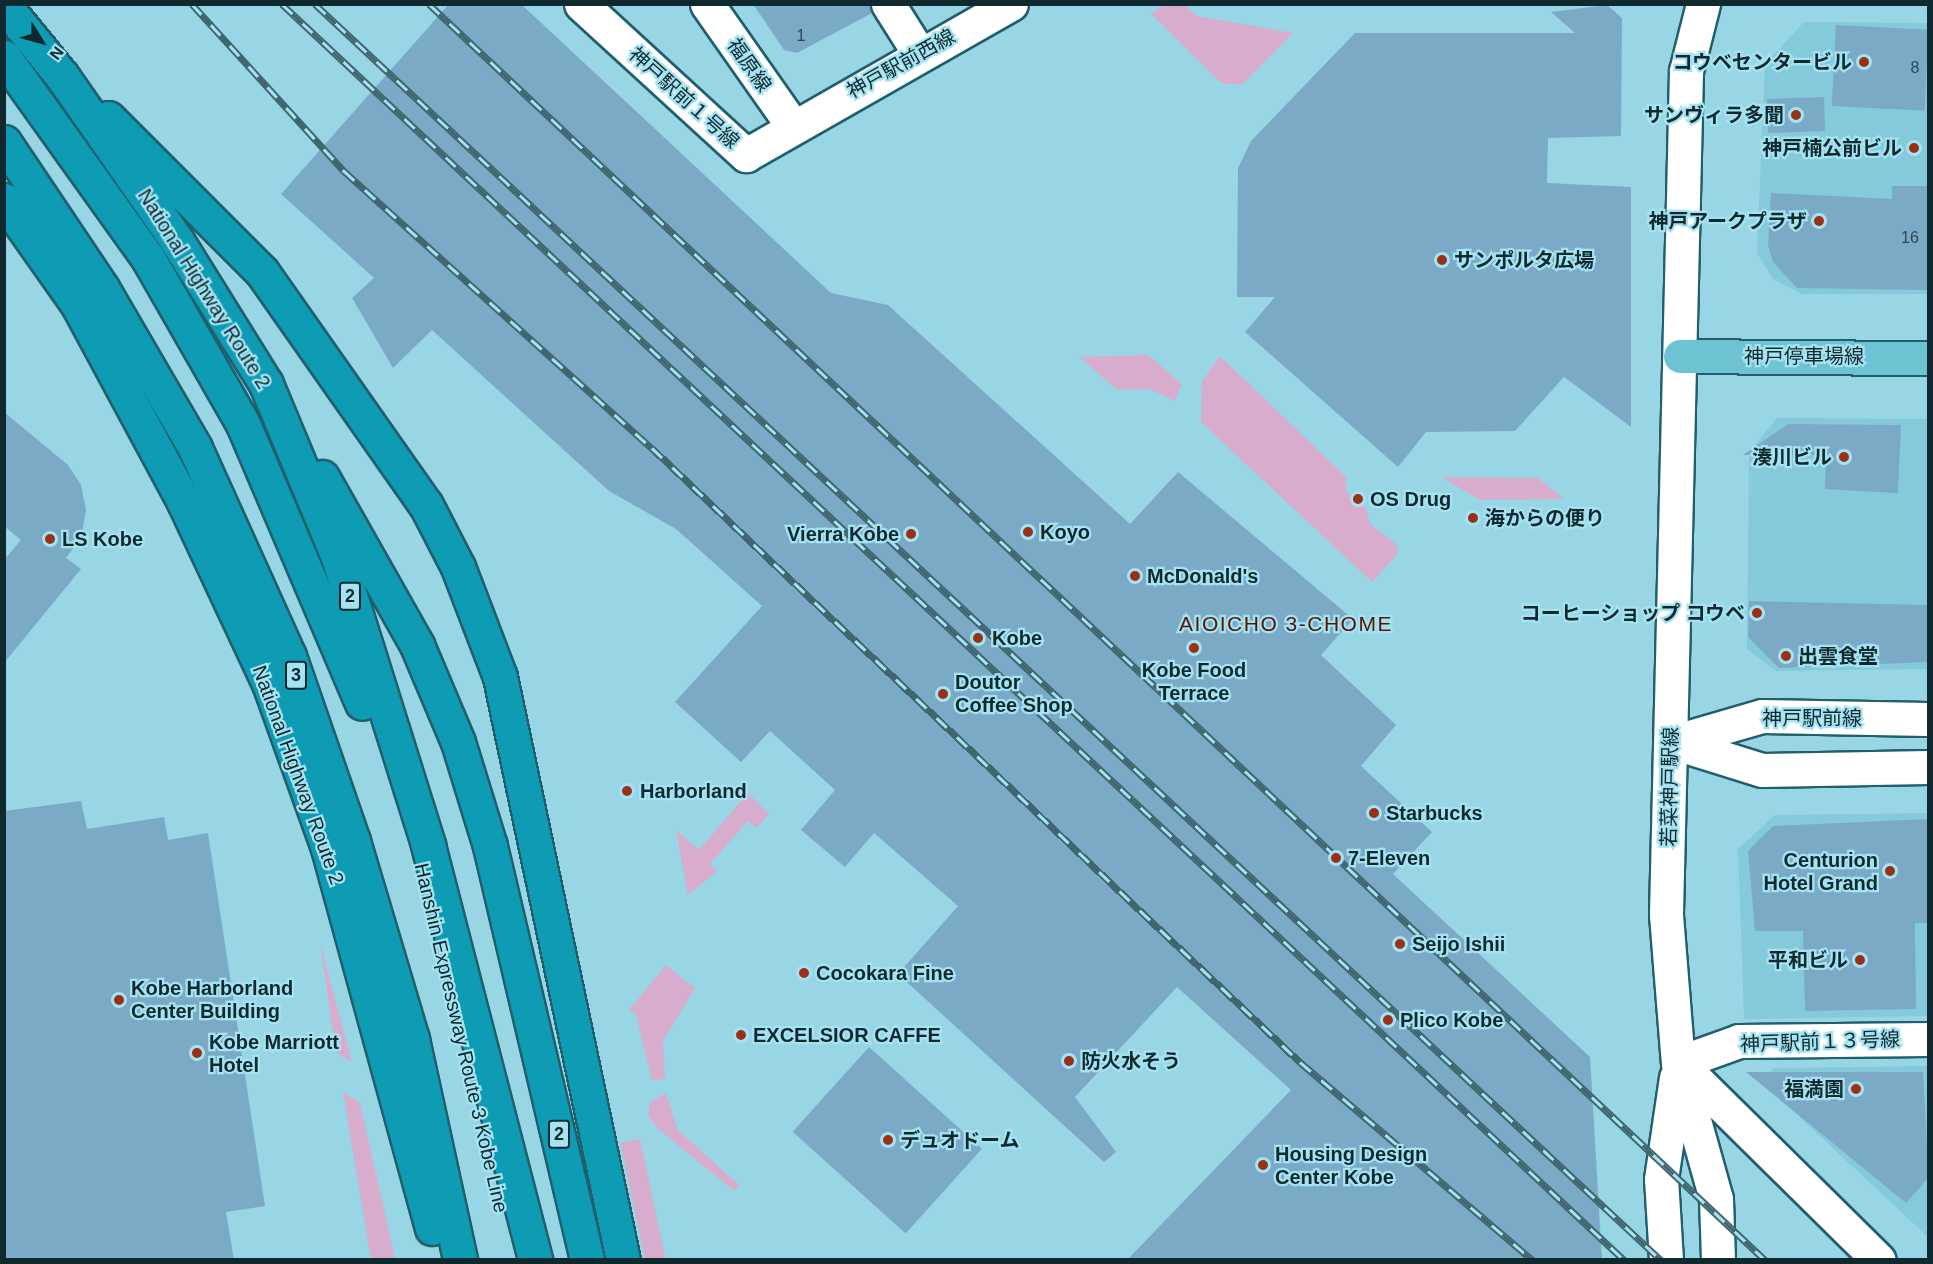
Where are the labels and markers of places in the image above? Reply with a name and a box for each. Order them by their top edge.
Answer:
place label: コウベセンタービル [1672,50,1852,74]
marker: コウベセンタービル [1857,55,1871,69]
place label: サンヴィラ多聞 [1644,103,1784,127]
marker: サンヴィラ多聞 [1789,108,1803,122]
place label: 神戸楠公前ビル [1762,136,1902,160]
marker: 神戸楠公前ビル [1907,141,1921,155]
place label: 神戸アークプラザ [1648,209,1807,233]
marker: 神戸アークプラザ [1812,214,1826,228]
place label: サンポルタ広場 [1454,248,1594,272]
marker: サンポルタ広場 [1435,253,1449,267]
place label: 湊川ビル [1752,445,1832,469]
marker: 湊川ビル [1837,450,1851,464]
place label: OS Drug [1370,487,1451,511]
marker: OS Drug [1351,492,1365,506]
place label: 海からの便り [1485,506,1605,530]
marker: 海からの便り [1466,511,1480,525]
place label: Koyo [1040,520,1090,544]
place label: Vierra Kobe [787,522,899,546]
marker: Koyo [1021,525,1035,539]
place label: LS Kobe [62,527,143,551]
marker: Vierra Kobe [904,527,918,541]
marker: LS Kobe [43,532,57,546]
place label: McDonald's [1147,564,1258,588]
marker: McDonald's [1128,569,1142,583]
place label: コーヒーショップ コウベ [1519,601,1745,625]
marker: コーヒーショップ コウベ [1750,606,1764,620]
place label: Kobe [992,626,1042,650]
marker: Kobe [969,629,987,647]
marker: Kobe Food Terrace [1187,641,1201,655]
place label: 出雲食堂 [1798,644,1878,668]
marker: 出雲食堂 [1779,649,1793,663]
place label: Kobe Food Terrace [1142,658,1246,705]
place label: Doutor Coffee Shop [955,670,1073,717]
marker: Doutor Coffee Shop [936,687,950,701]
place label: Harborland [640,779,747,803]
marker: Harborland [618,782,636,800]
place label: Starbucks [1386,801,1483,825]
marker: Starbucks [1367,806,1381,820]
place label: 7-Eleven [1348,846,1430,870]
place label: Centurion Hotel Grand [1764,848,1878,895]
marker: 7-Eleven [1329,851,1343,865]
marker: Centurion Hotel Grand [1883,864,1897,878]
place label: Seijo Ishii [1412,932,1505,956]
marker: Seijo Ishii [1393,937,1407,951]
place label: 平和ビル [1768,948,1848,972]
marker: 平和ビル [1853,953,1867,967]
place label: Cocokara Fine [816,961,954,985]
marker: Cocokara Fine [797,966,811,980]
place label: Kobe Harborland Center Building [131,976,293,1023]
marker: Kobe Harborland Center Building [112,993,126,1007]
place label: Plico Kobe [1400,1008,1503,1032]
marker: Plico Kobe [1381,1013,1395,1027]
place label: EXCELSIOR CAFFE [753,1023,941,1047]
marker: EXCELSIOR CAFFE [734,1028,748,1042]
place label: Kobe Marriott Hotel [209,1030,339,1077]
marker: Kobe Marriott Hotel [190,1046,204,1060]
place label: 防火水そう [1081,1049,1181,1073]
marker: 防火水そう [1062,1054,1076,1068]
place label: 福満園 [1784,1077,1844,1101]
marker: 福満園 [1849,1082,1863,1096]
place label: デュオドーム [900,1128,1020,1152]
marker: デュオドーム [881,1133,895,1147]
place label: Housing Design Center Kobe [1275,1142,1427,1189]
marker: Housing Design Center Kobe [1256,1158,1270,1172]

